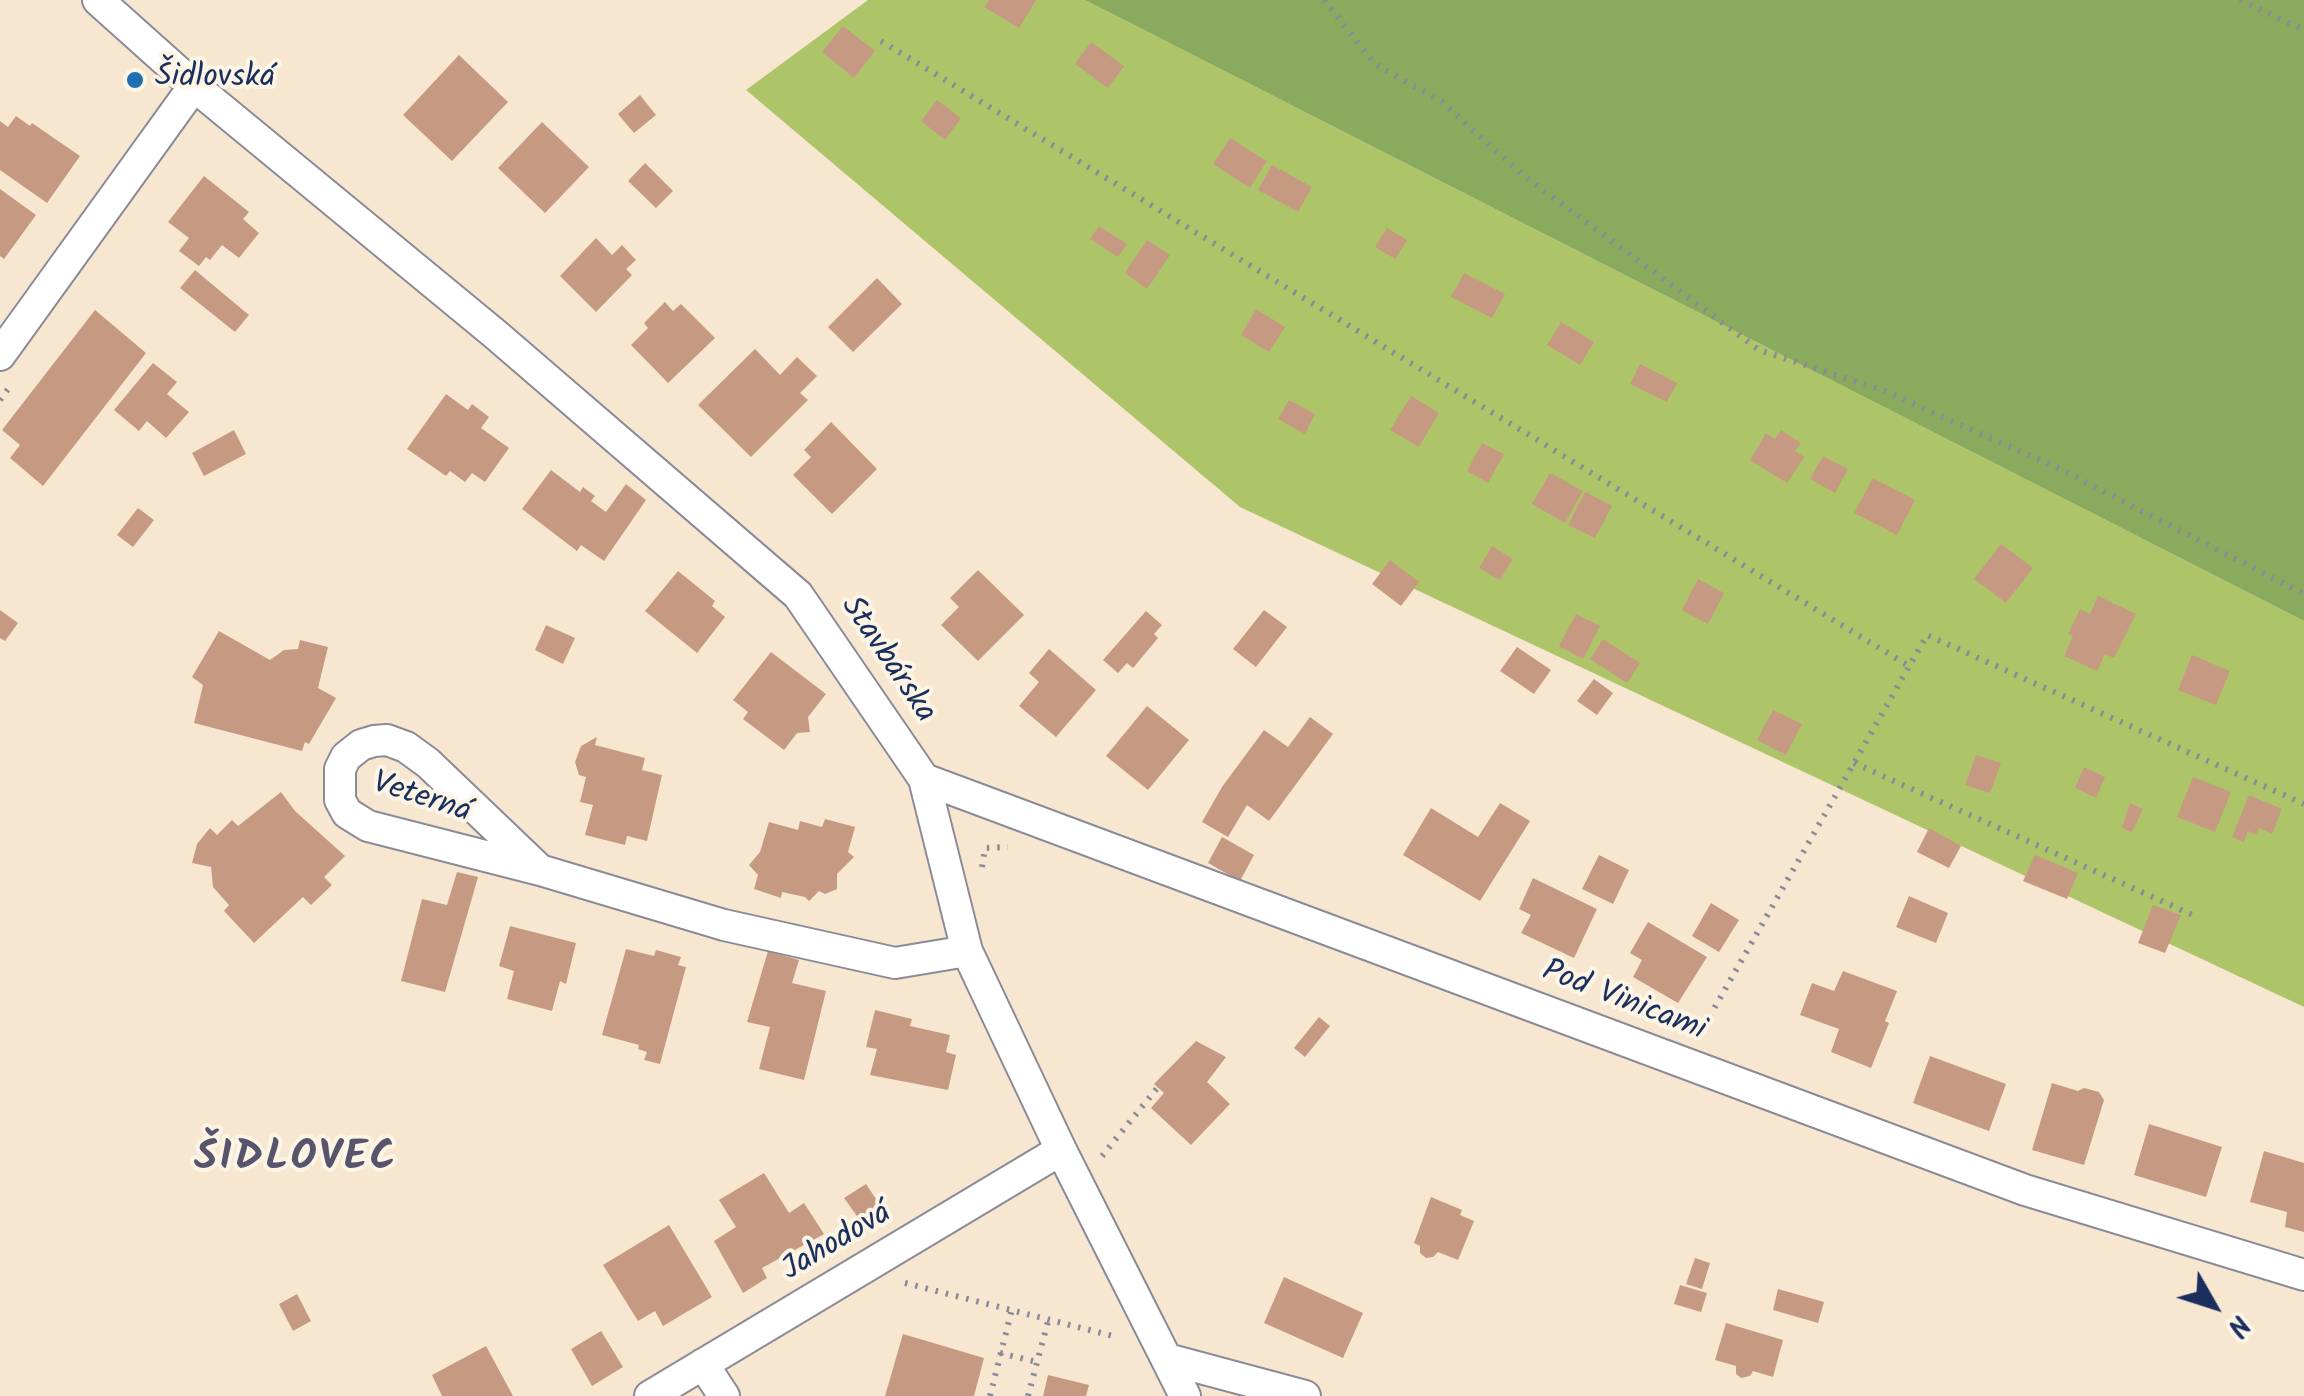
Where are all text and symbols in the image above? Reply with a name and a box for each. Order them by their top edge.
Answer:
place label: Šidlovská [155,61,275,99]
marker: Šidlovská [124,69,146,91]
street label: Stavbárska [830,591,942,731]
street label: Veterná [367,766,475,834]
street label: Pod Vinicami [1536,954,1710,1052]
district label: ŠIDLOVEC [194,1137,398,1187]
street label: Jahodová [776,1196,900,1292]
north arrow [2164,1256,2264,1356]
text: N [2215,1304,2261,1346]

